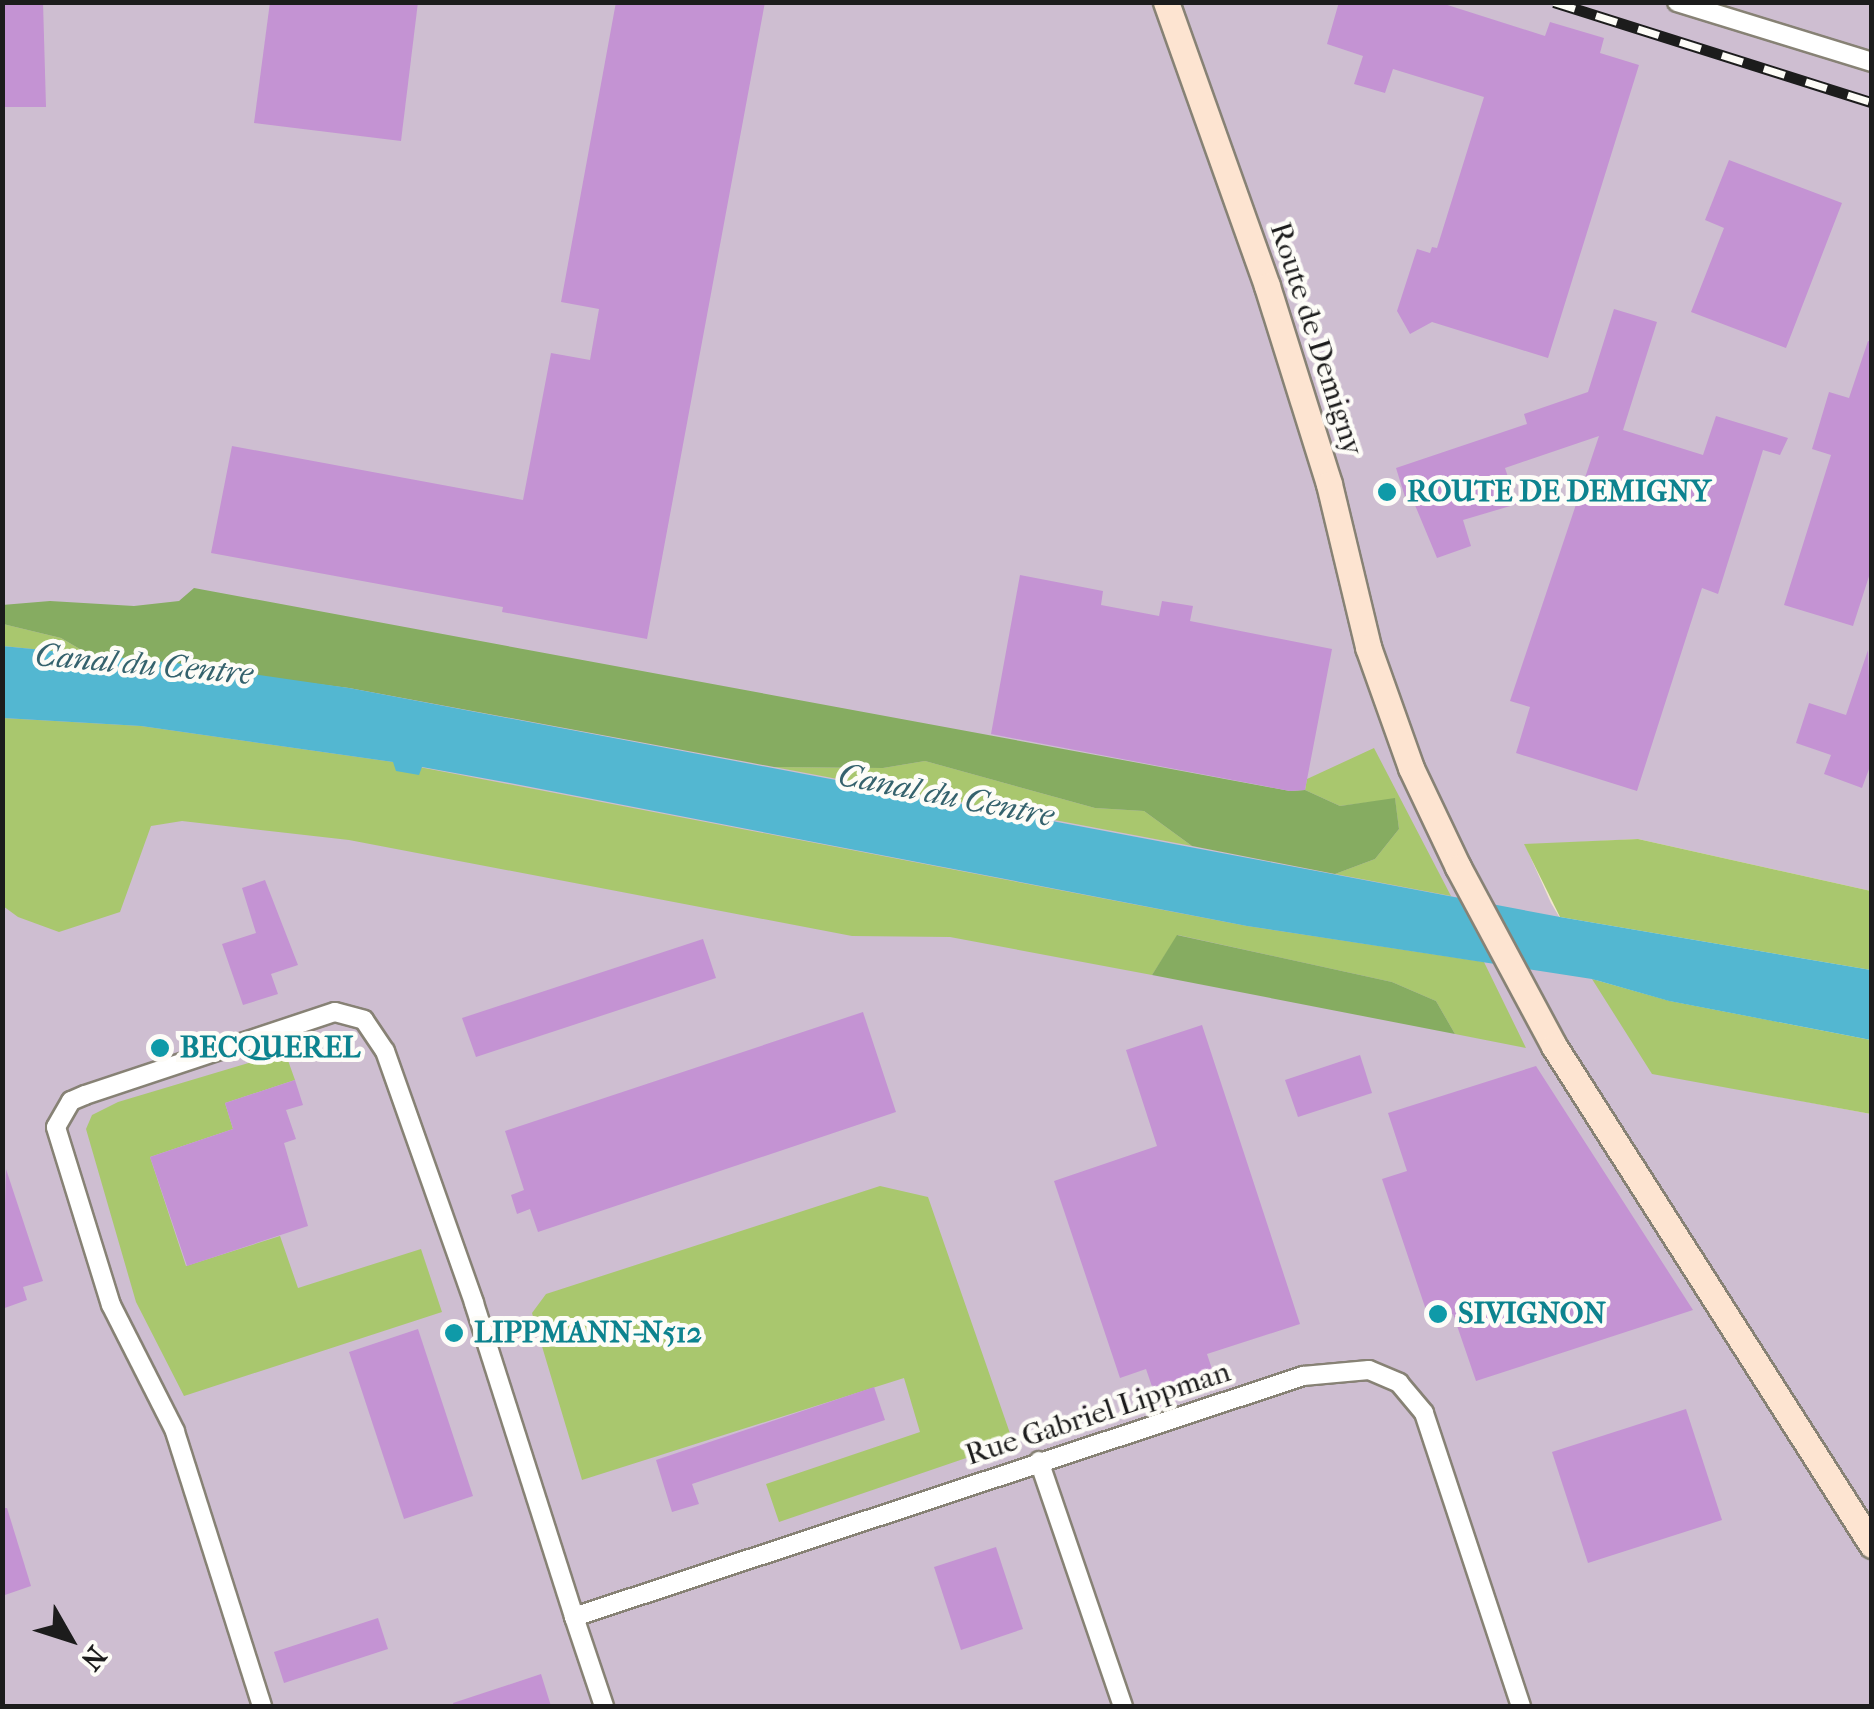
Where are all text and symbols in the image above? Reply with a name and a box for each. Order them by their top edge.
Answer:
street label: Route de Demigny [1261,218,1371,460]
place label: ROUTE DE DEMIGNY [1407,474,1711,510]
marker: ROUTE DE DEMIGNY [1376,481,1398,503]
water label: Canal du Centre [34,636,254,694]
water label: Canal du Centre [835,756,1057,836]
place label: BECQUEREL [180,1030,360,1066]
marker: BECQUEREL [149,1037,171,1059]
place label: SIVIGNON [1458,1296,1606,1332]
marker: SIVIGNON [1427,1303,1449,1325]
place label: LIPPMANN-N512 [474,1315,702,1351]
marker: LIPPMANN-N512 [443,1322,465,1344]
street label: Rue Gabriel Lippman [961,1354,1235,1474]
north arrow [20,1589,120,1689]
text: N [74,1640,113,1677]

